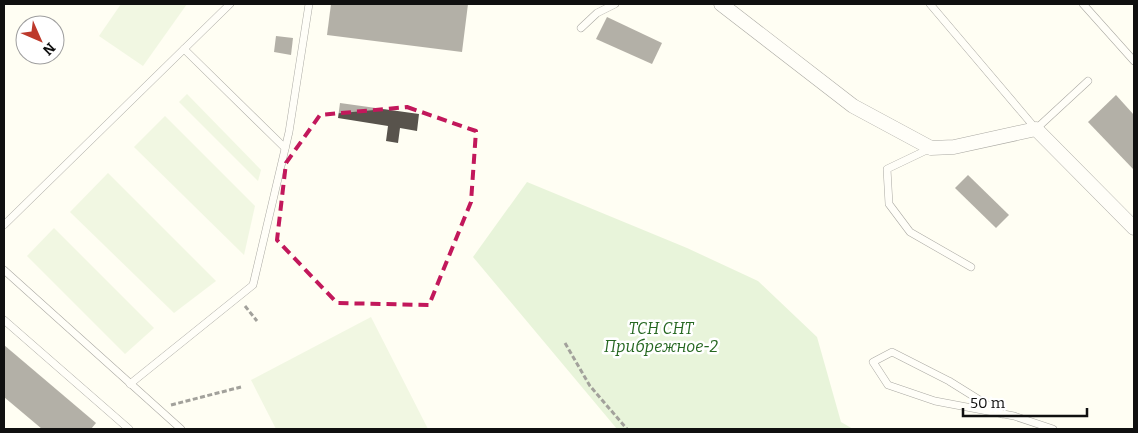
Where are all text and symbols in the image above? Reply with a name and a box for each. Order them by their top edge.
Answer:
north arrow [15,15,65,65]
text: N [39,39,59,59]
park label: ТСН СНТ Прибрежное-2 [604,319,718,356]
scale bar [963,386,1087,418]
text: 50 m [970,394,1006,412]

